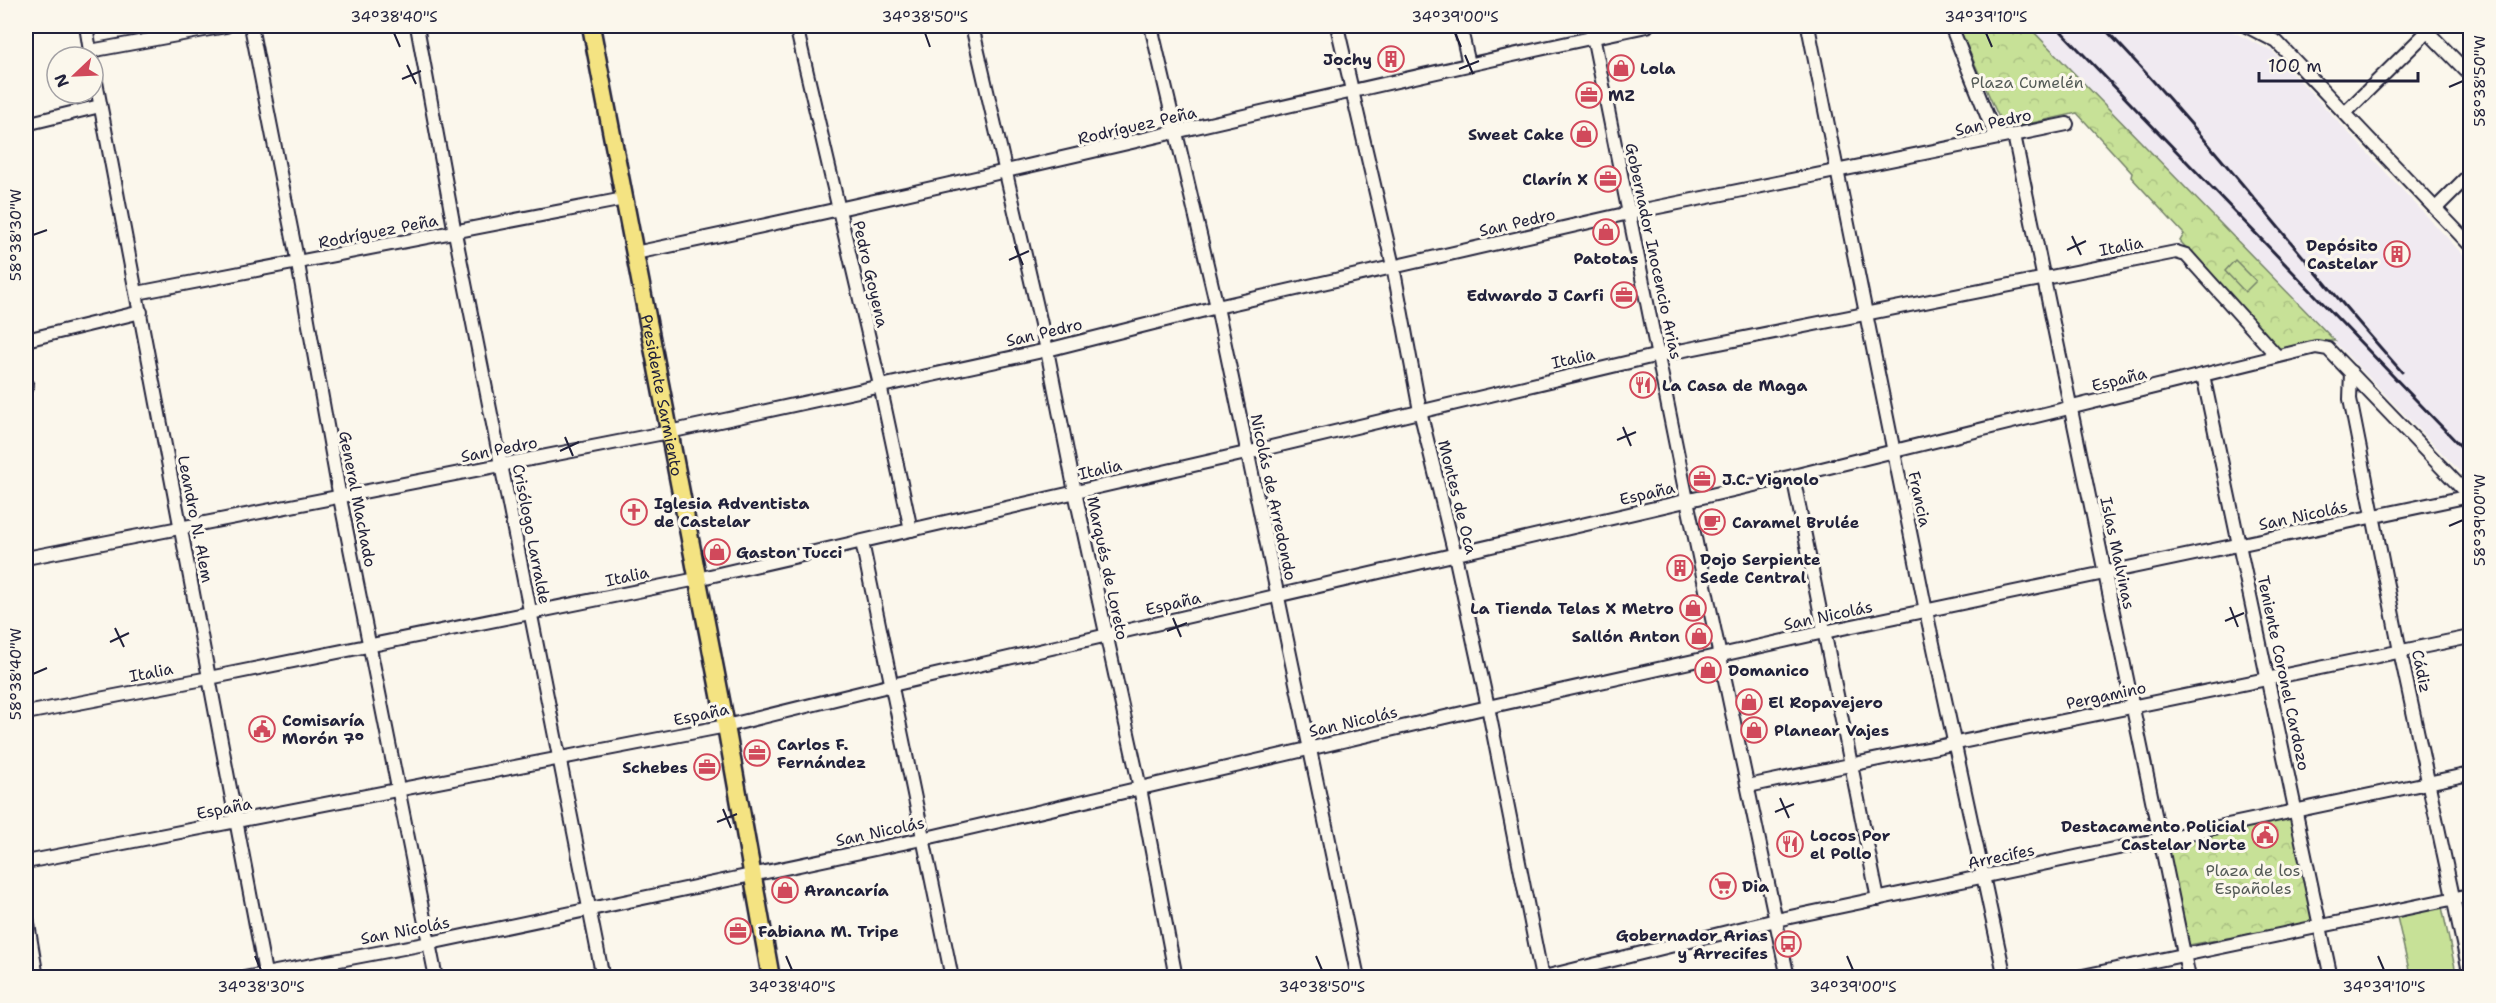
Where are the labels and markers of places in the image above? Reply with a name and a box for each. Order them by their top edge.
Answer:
building icon: Jochy [1376,44,1406,74]
place label: Jochy [1323,49,1372,70]
shop icon: Lola [1606,53,1636,83]
place label: Lola [1640,58,1675,79]
office icon: MZ [1574,80,1604,110]
place label: MZ [1608,85,1635,106]
shop icon: Sweet Cake [1569,119,1599,149]
place label: Sweet Cake [1468,124,1564,145]
office icon: Clarín X [1593,164,1623,194]
place label: Clarín X [1522,169,1588,190]
shop icon: Patotas [1591,217,1621,247]
place label: Depósito Castelar [2306,235,2378,274]
building icon: Depósito Castelar [2382,239,2412,269]
place label: Patotas [1573,248,1639,269]
office icon: Edwardo J Carfi [1609,280,1639,310]
place label: Edwardo J Carfi [1467,285,1604,306]
restaurant icon: La Casa de Maga [1628,370,1658,400]
place label: La Casa de Maga [1662,375,1807,396]
office icon: J.C. Vignolo [1687,464,1717,494]
place label: J.C. Vignolo [1722,469,1819,490]
place label: Iglesia Adventista de Castelar [654,493,809,532]
church icon: Iglesia Adventista de Castelar [619,497,649,527]
cafe icon: Caramel Brulée [1697,507,1727,537]
place label: Caramel Brulée [1732,512,1860,533]
shop icon: Gaston Tucci [702,537,732,567]
place label: Gaston Tucci [736,542,843,563]
place label: Dojo Serpiente Sede Central [1700,549,1821,588]
building icon: Dojo Serpiente Sede Central [1665,553,1695,583]
shop icon: La Tienda Telas X Metro [1678,593,1708,623]
place label: La Tienda Telas X Metro [1470,598,1674,619]
shop icon: Sallón Anton [1684,621,1714,651]
place label: Sallón Anton [1572,626,1680,647]
shop icon: Domanico [1693,655,1723,685]
place label: Domanico [1728,660,1809,681]
shop icon: El Ropavejero [1734,687,1764,717]
place label: El Ropavejero [1768,692,1883,713]
place label: Comisaría Morón 7° [282,710,365,749]
public building icon: Comisaría Morón 7° [247,714,277,744]
shop icon: Planear Vajes [1739,715,1769,745]
place label: Planear Vajes [1774,720,1889,741]
place label: Carlos F. Fernández [777,734,866,773]
office icon: Carlos F. Fernández [742,738,772,768]
office icon: Schebes [692,752,722,782]
place label: Schebes [622,757,688,778]
place label: Destacamento Policial Castelar Norte [2061,816,2246,855]
public building icon: Destacamento Policial Castelar Norte [2250,820,2280,850]
place label: Locos Por el Pollo [1810,825,1891,864]
restaurant icon: Locos Por el Pollo [1775,829,1805,859]
supermarket icon: Dia [1708,871,1738,901]
shop icon: Arancaría [770,875,800,905]
place label: Dia [1742,876,1769,897]
place label: Arancaría [804,880,889,901]
office icon: Fabiana M. Tripe [723,916,753,946]
place label: Fabiana M. Tripe [758,921,899,942]
place label: Gobernador Arias y Arrecifes [1616,925,1768,964]
bus stop icon: Gobernador Arias y Arrecifes [1773,929,1803,959]

